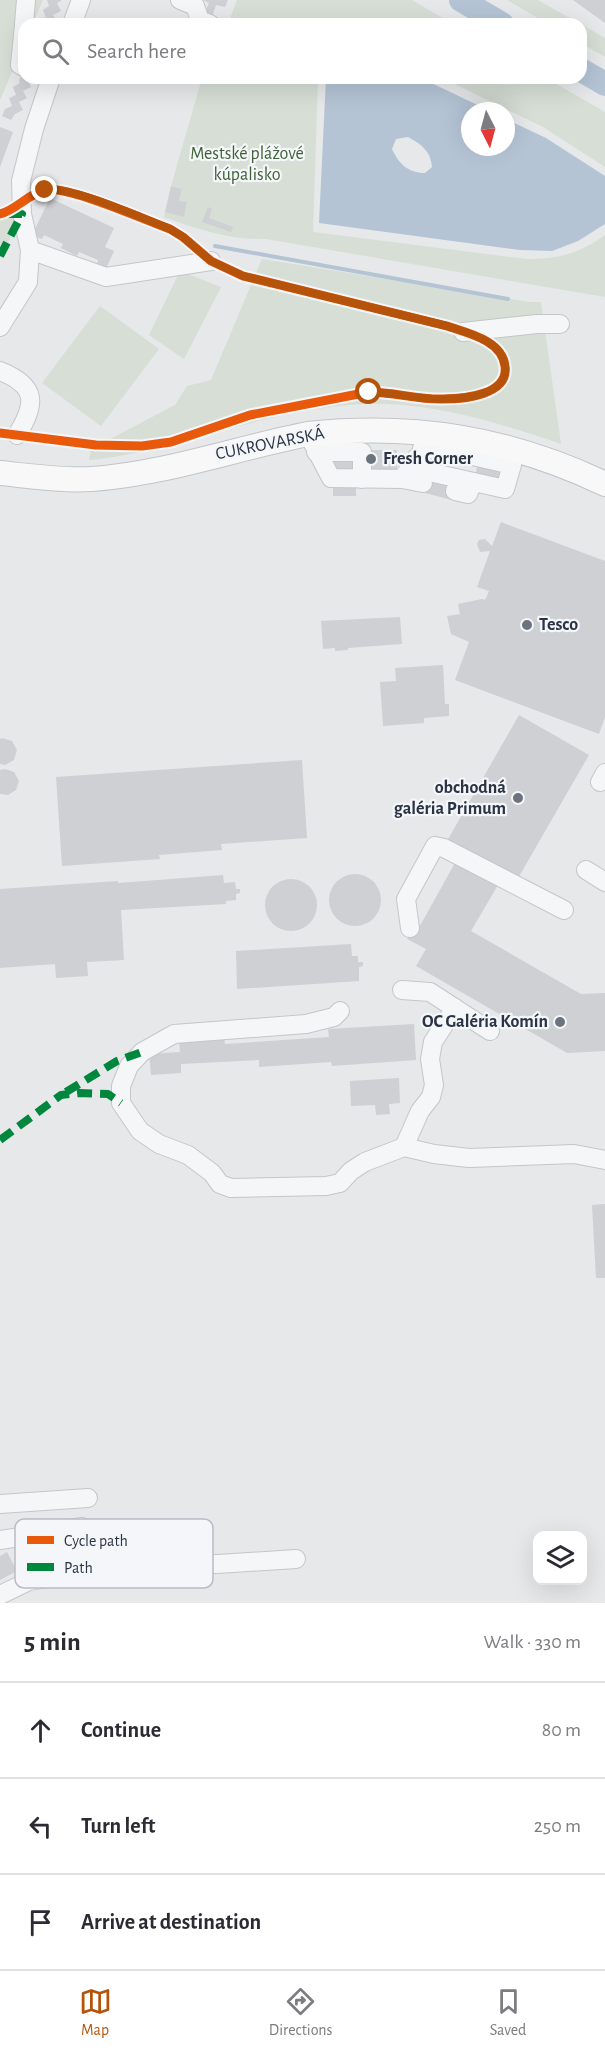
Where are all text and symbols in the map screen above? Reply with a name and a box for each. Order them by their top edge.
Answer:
search box [18,18,587,84]
icon: search [39,35,72,68]
text: Search here [87,40,186,62]
north arrow [461,102,515,156]
park label: Mestské plážové kúpalisko [190,145,304,184]
route end [31,176,57,202]
route start [355,378,381,404]
street label: CUKROVARSKÁ [214,422,326,463]
place label: Fresh Corner [383,450,474,468]
marker: Fresh Corner [364,452,378,466]
place label: Tesco [539,616,578,634]
marker: Tesco [520,618,534,632]
place label: obchodná galéria Primum [394,779,506,818]
marker: obchodná galéria Primum [511,791,525,805]
place label: OC Galéria Komín [422,1013,548,1031]
marker: OC Galéria Komín [553,1015,567,1029]
legend [15,1519,213,1588]
map controls [533,1531,587,1585]
button: layers [533,1531,587,1585]
text: Cycle path [64,1533,128,1550]
text: Path [64,1560,93,1576]
text: 5 min [24,1629,81,1655]
text: Walk · 330 m [483,1632,581,1652]
icon: ahead [24,1714,57,1747]
text: Continue [81,1719,161,1741]
text: 80 m [542,1720,581,1740]
icon: left [24,1810,57,1843]
text: Turn left [81,1815,155,1837]
text: 250 m [534,1816,581,1836]
icon: arrive [24,1906,57,1939]
text: Arrive at destination [81,1911,261,1933]
tab: Map [79,1985,112,2040]
tab: Directions [269,1985,333,2040]
tab: Saved [490,1985,526,2040]

